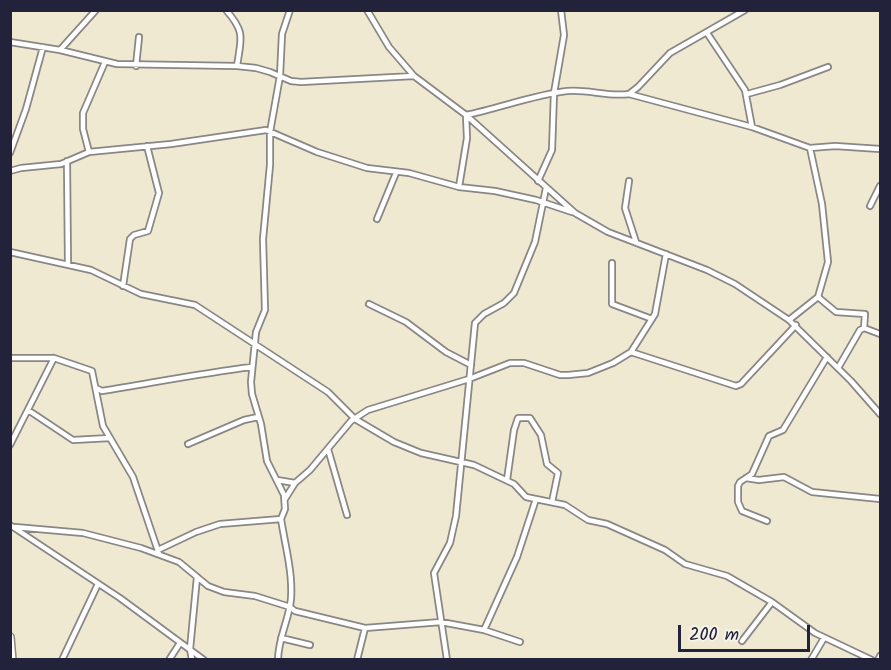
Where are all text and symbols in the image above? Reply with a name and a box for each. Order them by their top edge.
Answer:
scale bar [681,613,813,651]
text: 200 m [689,621,739,650]

